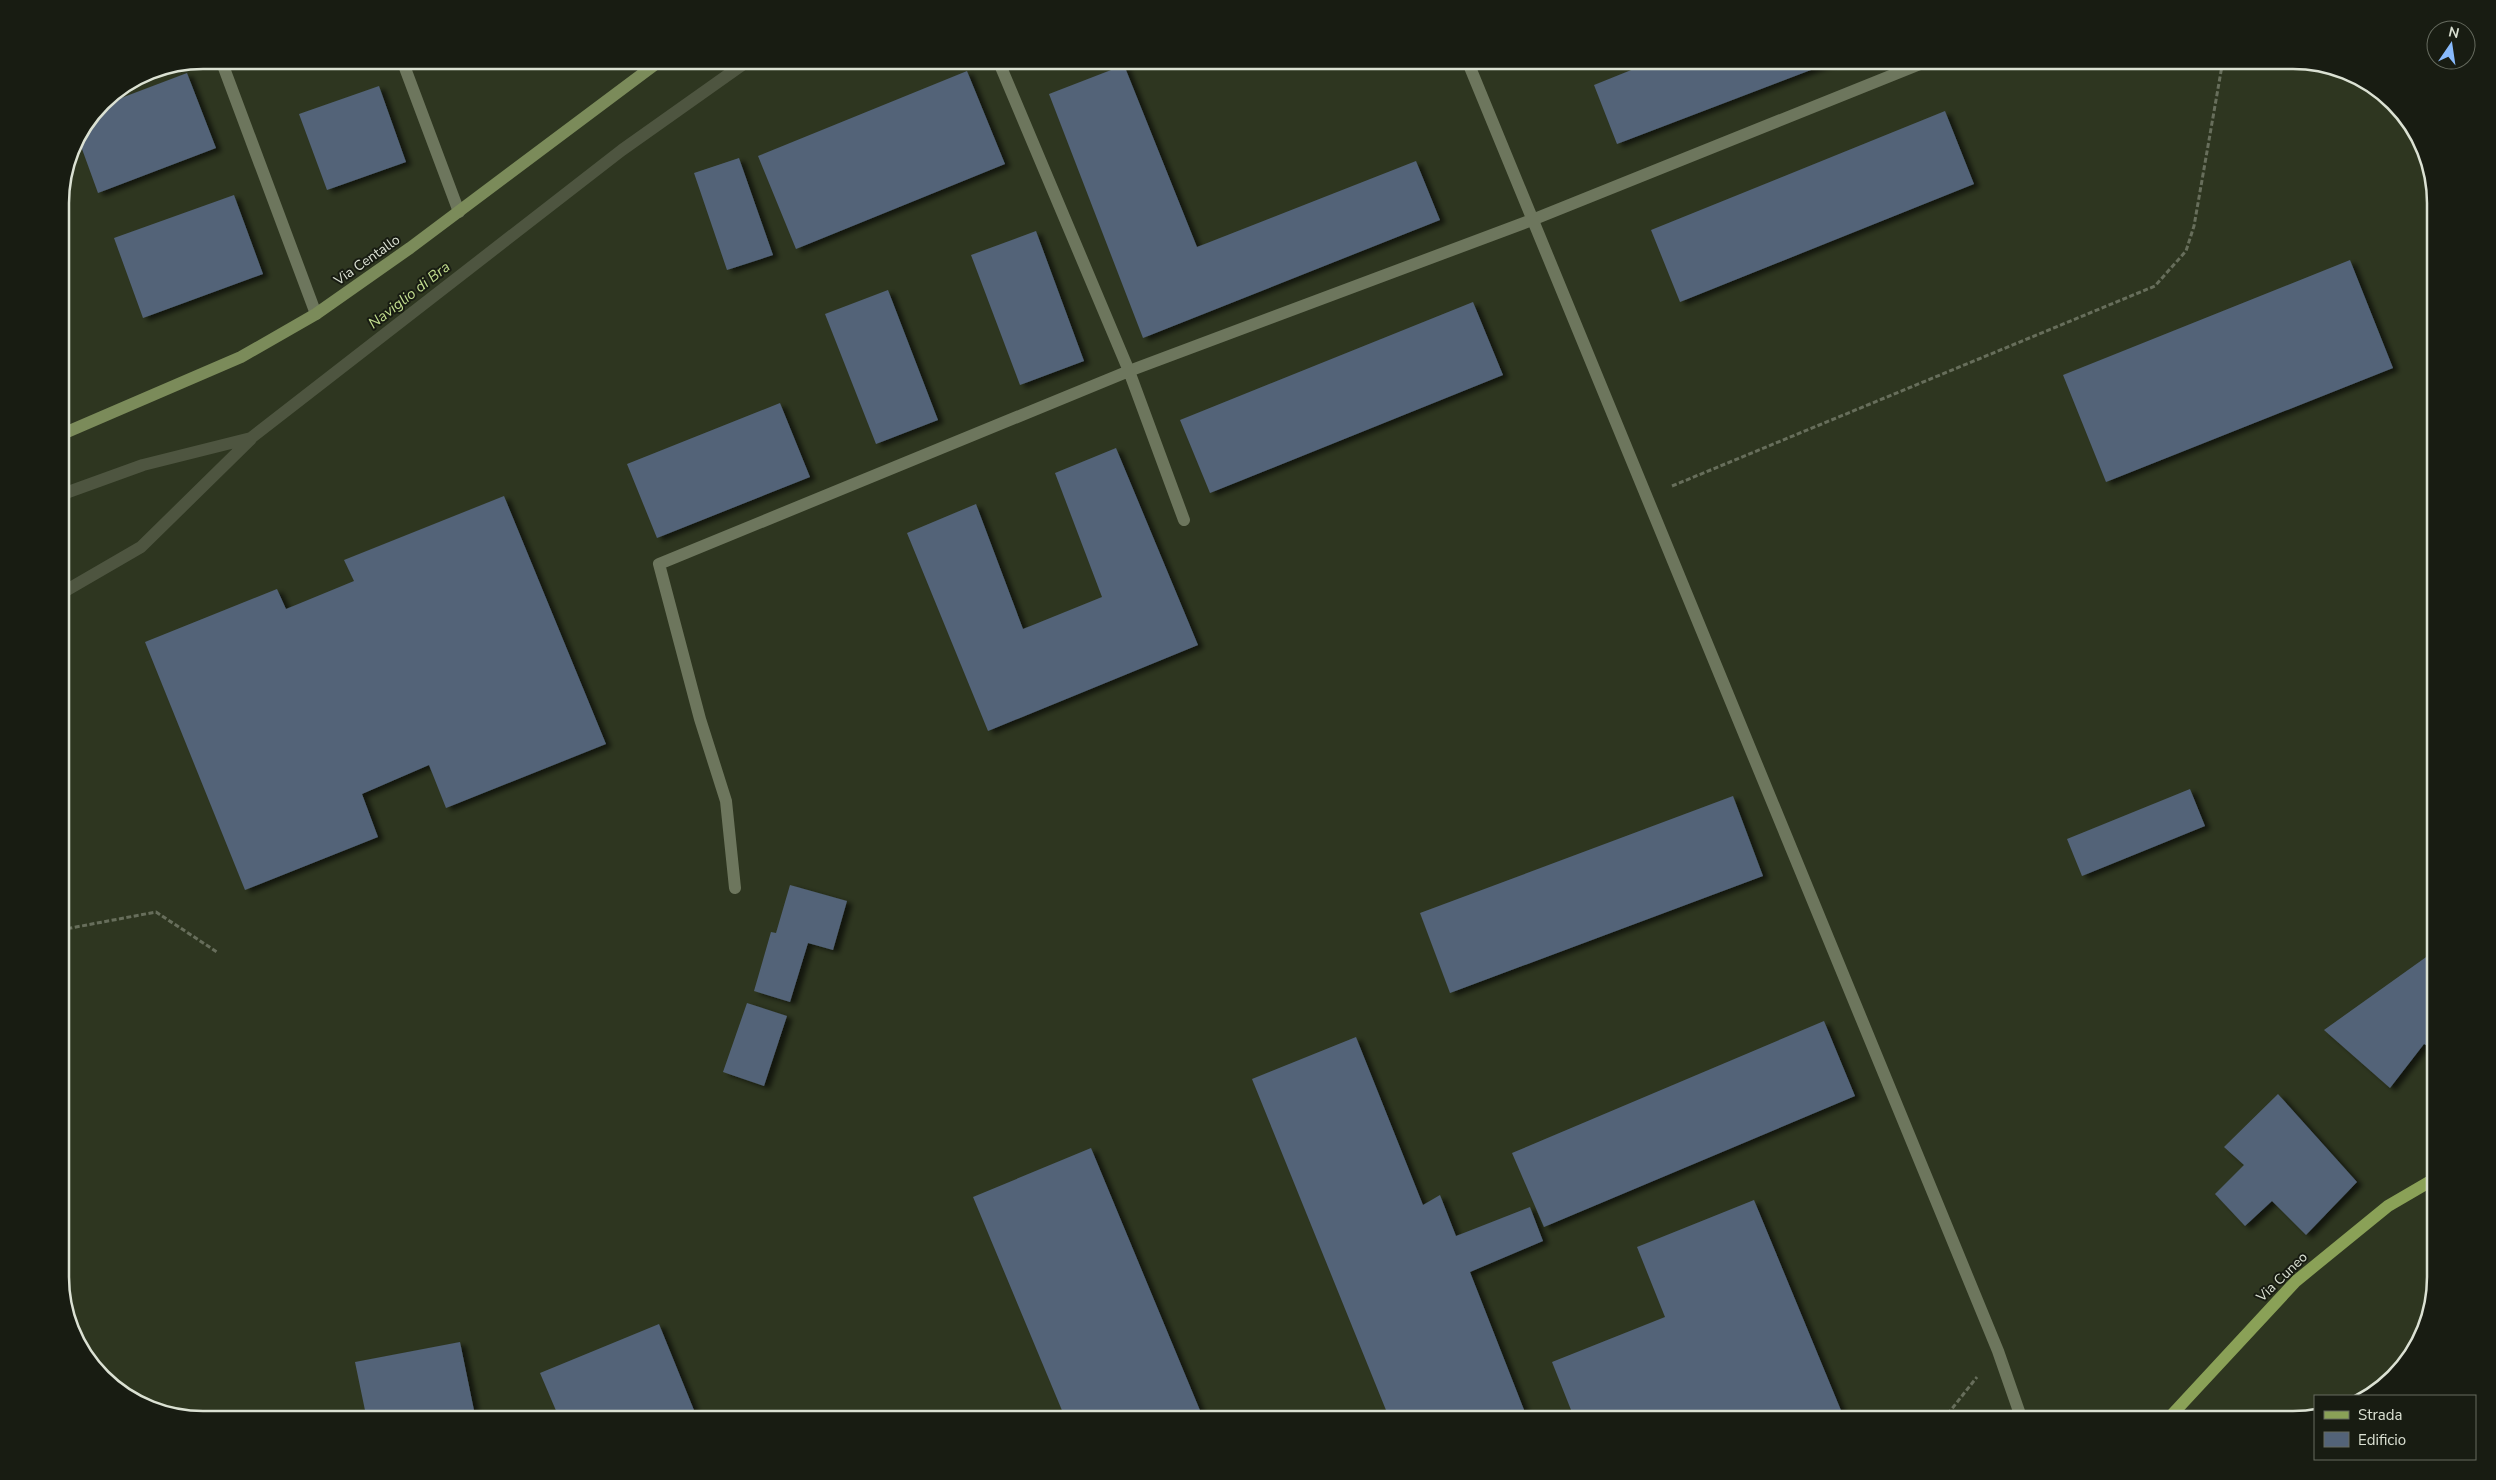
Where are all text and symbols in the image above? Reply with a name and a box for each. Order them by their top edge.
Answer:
north arrow [2426,20,2476,70]
text: N [2447,22,2461,43]
street label: Via Centallo [329,230,404,290]
water label: Naviglio di Bra [364,257,454,333]
street label: Via Cuneo [2252,1248,2312,1307]
legend [2314,1395,2476,1460]
text: Strada [2358,1405,2402,1425]
text: Edificio [2358,1430,2406,1450]

